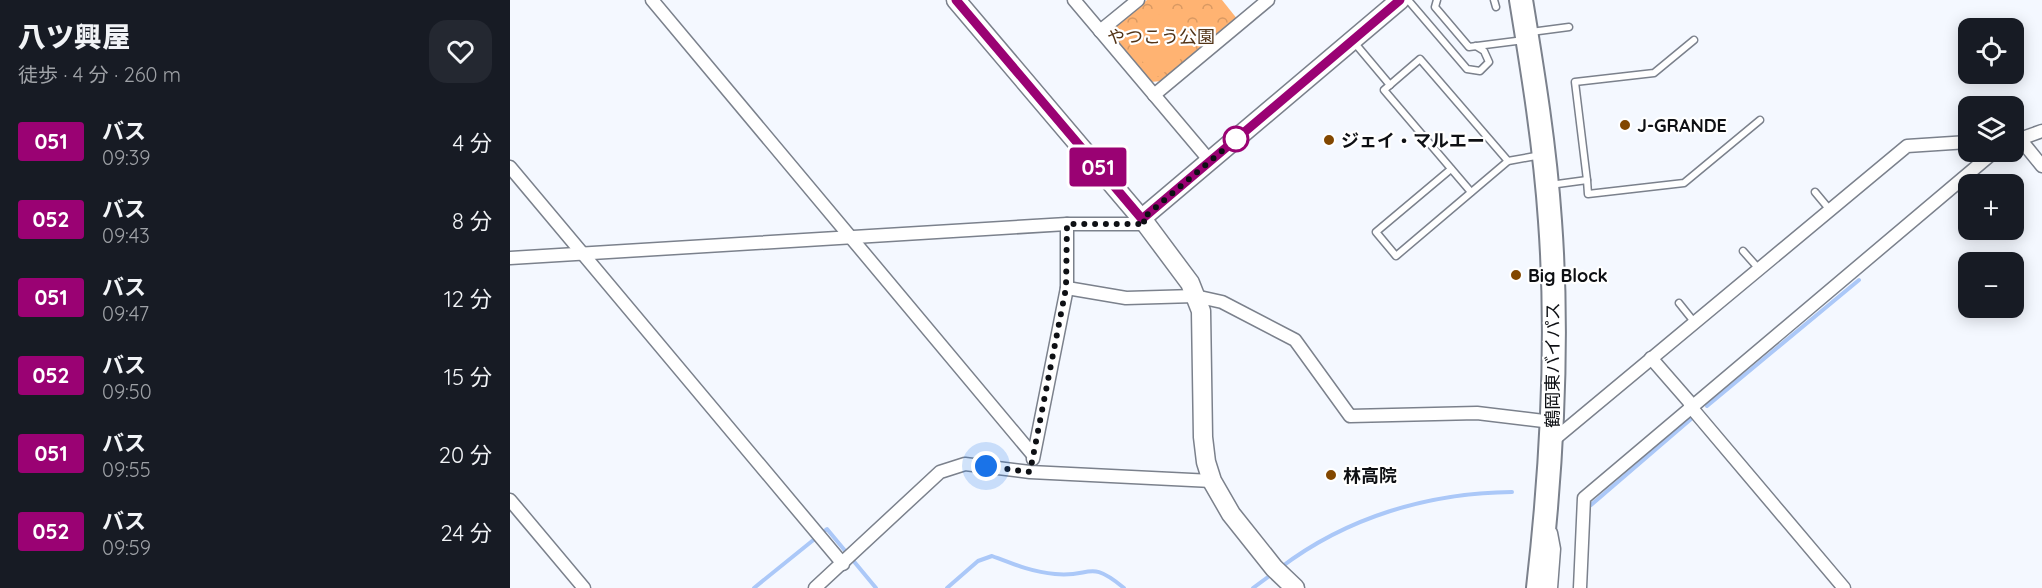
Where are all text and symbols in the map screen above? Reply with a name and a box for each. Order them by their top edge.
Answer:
map controls [1958,18,2024,318]
button: locate [1958,18,2024,84]
text: 八ツ興屋 [18,19,130,54]
button: heart [429,20,492,83]
park label: やつこう公園 [1107,25,1215,48]
text: 徒歩 · 4 分 · 260 m [18,62,181,87]
button: layers [1958,96,2024,162]
place label: J-GRANDE [1637,114,1727,137]
text: バス [102,117,146,145]
marker: J-GRANDE [1618,118,1632,132]
unlabelled marker [1223,126,1249,152]
text: 051 [34,128,68,154]
text: 4 分 [452,129,492,157]
place label: ジェイ・マルエー [1341,129,1485,152]
marker: ジェイ・マルエー [1322,133,1336,147]
text: 09:39 [102,145,150,170]
line badge: 051 [1064,148,1132,186]
text: 051 [1081,154,1115,180]
button: + [1958,174,2024,240]
text: バス [102,195,146,223]
text: 052 [33,206,69,232]
text: 8 分 [452,207,492,235]
text: 09:43 [102,223,150,248]
button: − [1958,252,2024,318]
place label: Big Block [1528,264,1608,287]
marker: Big Block [1509,268,1523,282]
text: バス [102,273,146,301]
text: 051 [34,284,68,310]
text: 12 分 [444,285,492,313]
text: 09:47 [102,301,149,326]
street label: 鶴岡東バイパス [1541,302,1564,428]
text: バス [102,351,146,379]
text: 052 [33,362,69,388]
text: 15 分 [444,363,492,391]
text: 09:50 [102,379,152,404]
text: バス [102,429,146,457]
text: 051 [34,440,68,466]
text: 20 分 [439,441,492,469]
your location [971,451,1001,481]
text: 09:55 [102,457,151,482]
place label: 林高院 [1343,464,1397,487]
marker: 林高院 [1324,468,1338,482]
text: バス [102,507,146,535]
text: 052 [33,518,69,544]
text: 24 分 [441,519,492,547]
text: 09:59 [102,535,151,560]

